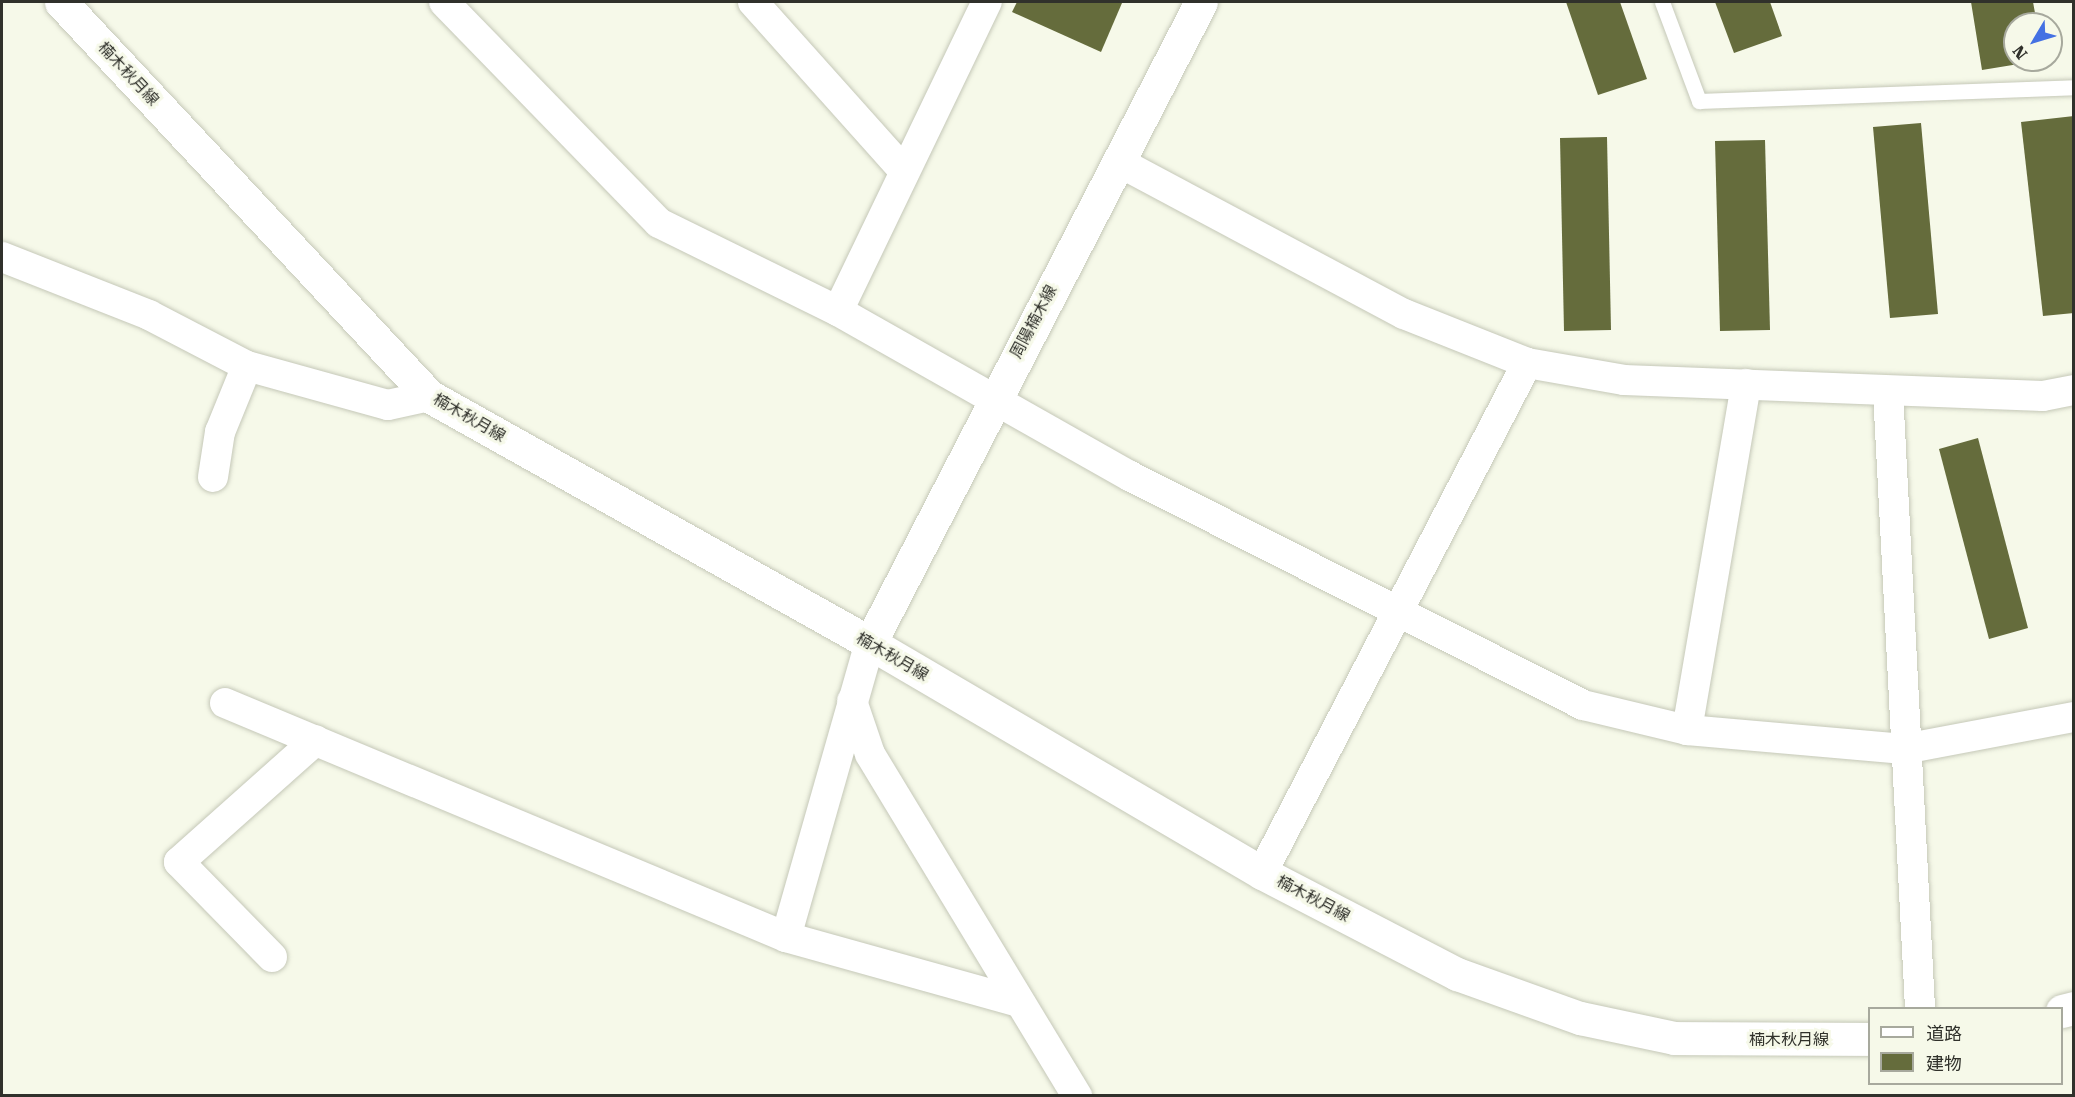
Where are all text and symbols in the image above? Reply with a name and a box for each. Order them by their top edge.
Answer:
north arrow [2003,12,2063,72]
street label: 楠木秋月線 [94,38,162,110]
text: N [2009,41,2031,63]
street label: 周陽楠木線 [1007,282,1061,362]
street label: 楠木秋月線 [430,390,508,446]
street label: 楠木秋月線 [853,629,931,685]
street label: 楠木秋月線 [1273,872,1353,926]
legend [1868,1007,2063,1085]
text: 道路 [1926,1023,1962,1044]
street label: 楠木秋月線 [1749,1030,1829,1050]
text: 建物 [1926,1053,1962,1074]

